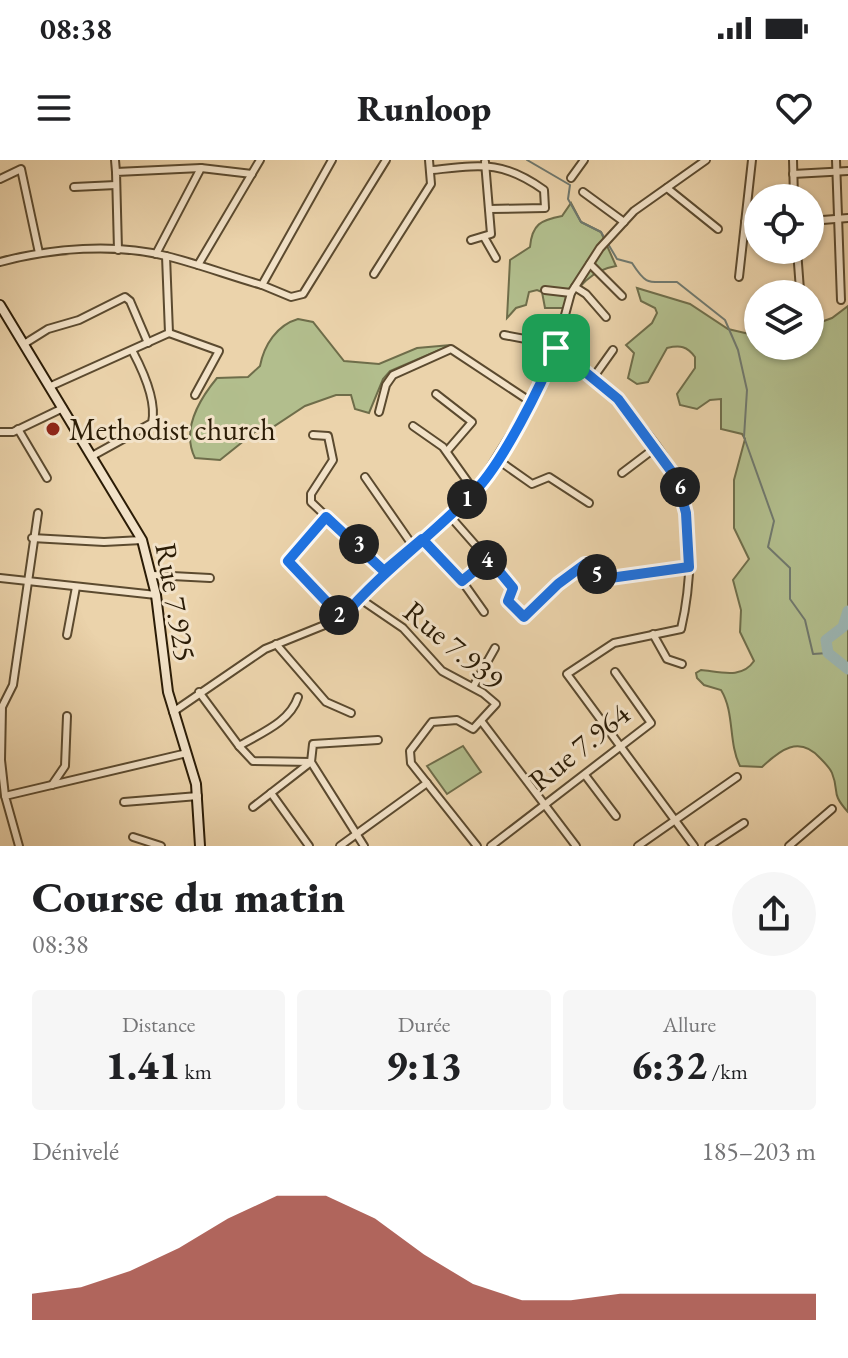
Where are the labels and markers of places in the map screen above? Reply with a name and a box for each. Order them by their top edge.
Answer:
pin [522,314,590,382]
place label: Methodist church [69,410,276,449]
marker: Methodist church [44,420,62,438]
pin: 6 [660,467,700,507]
pin: 1 [447,479,487,519]
pin: 3 [339,524,379,564]
pin: 4 [467,540,507,580]
pin: 5 [577,554,617,594]
pin: 2 [319,595,359,635]

